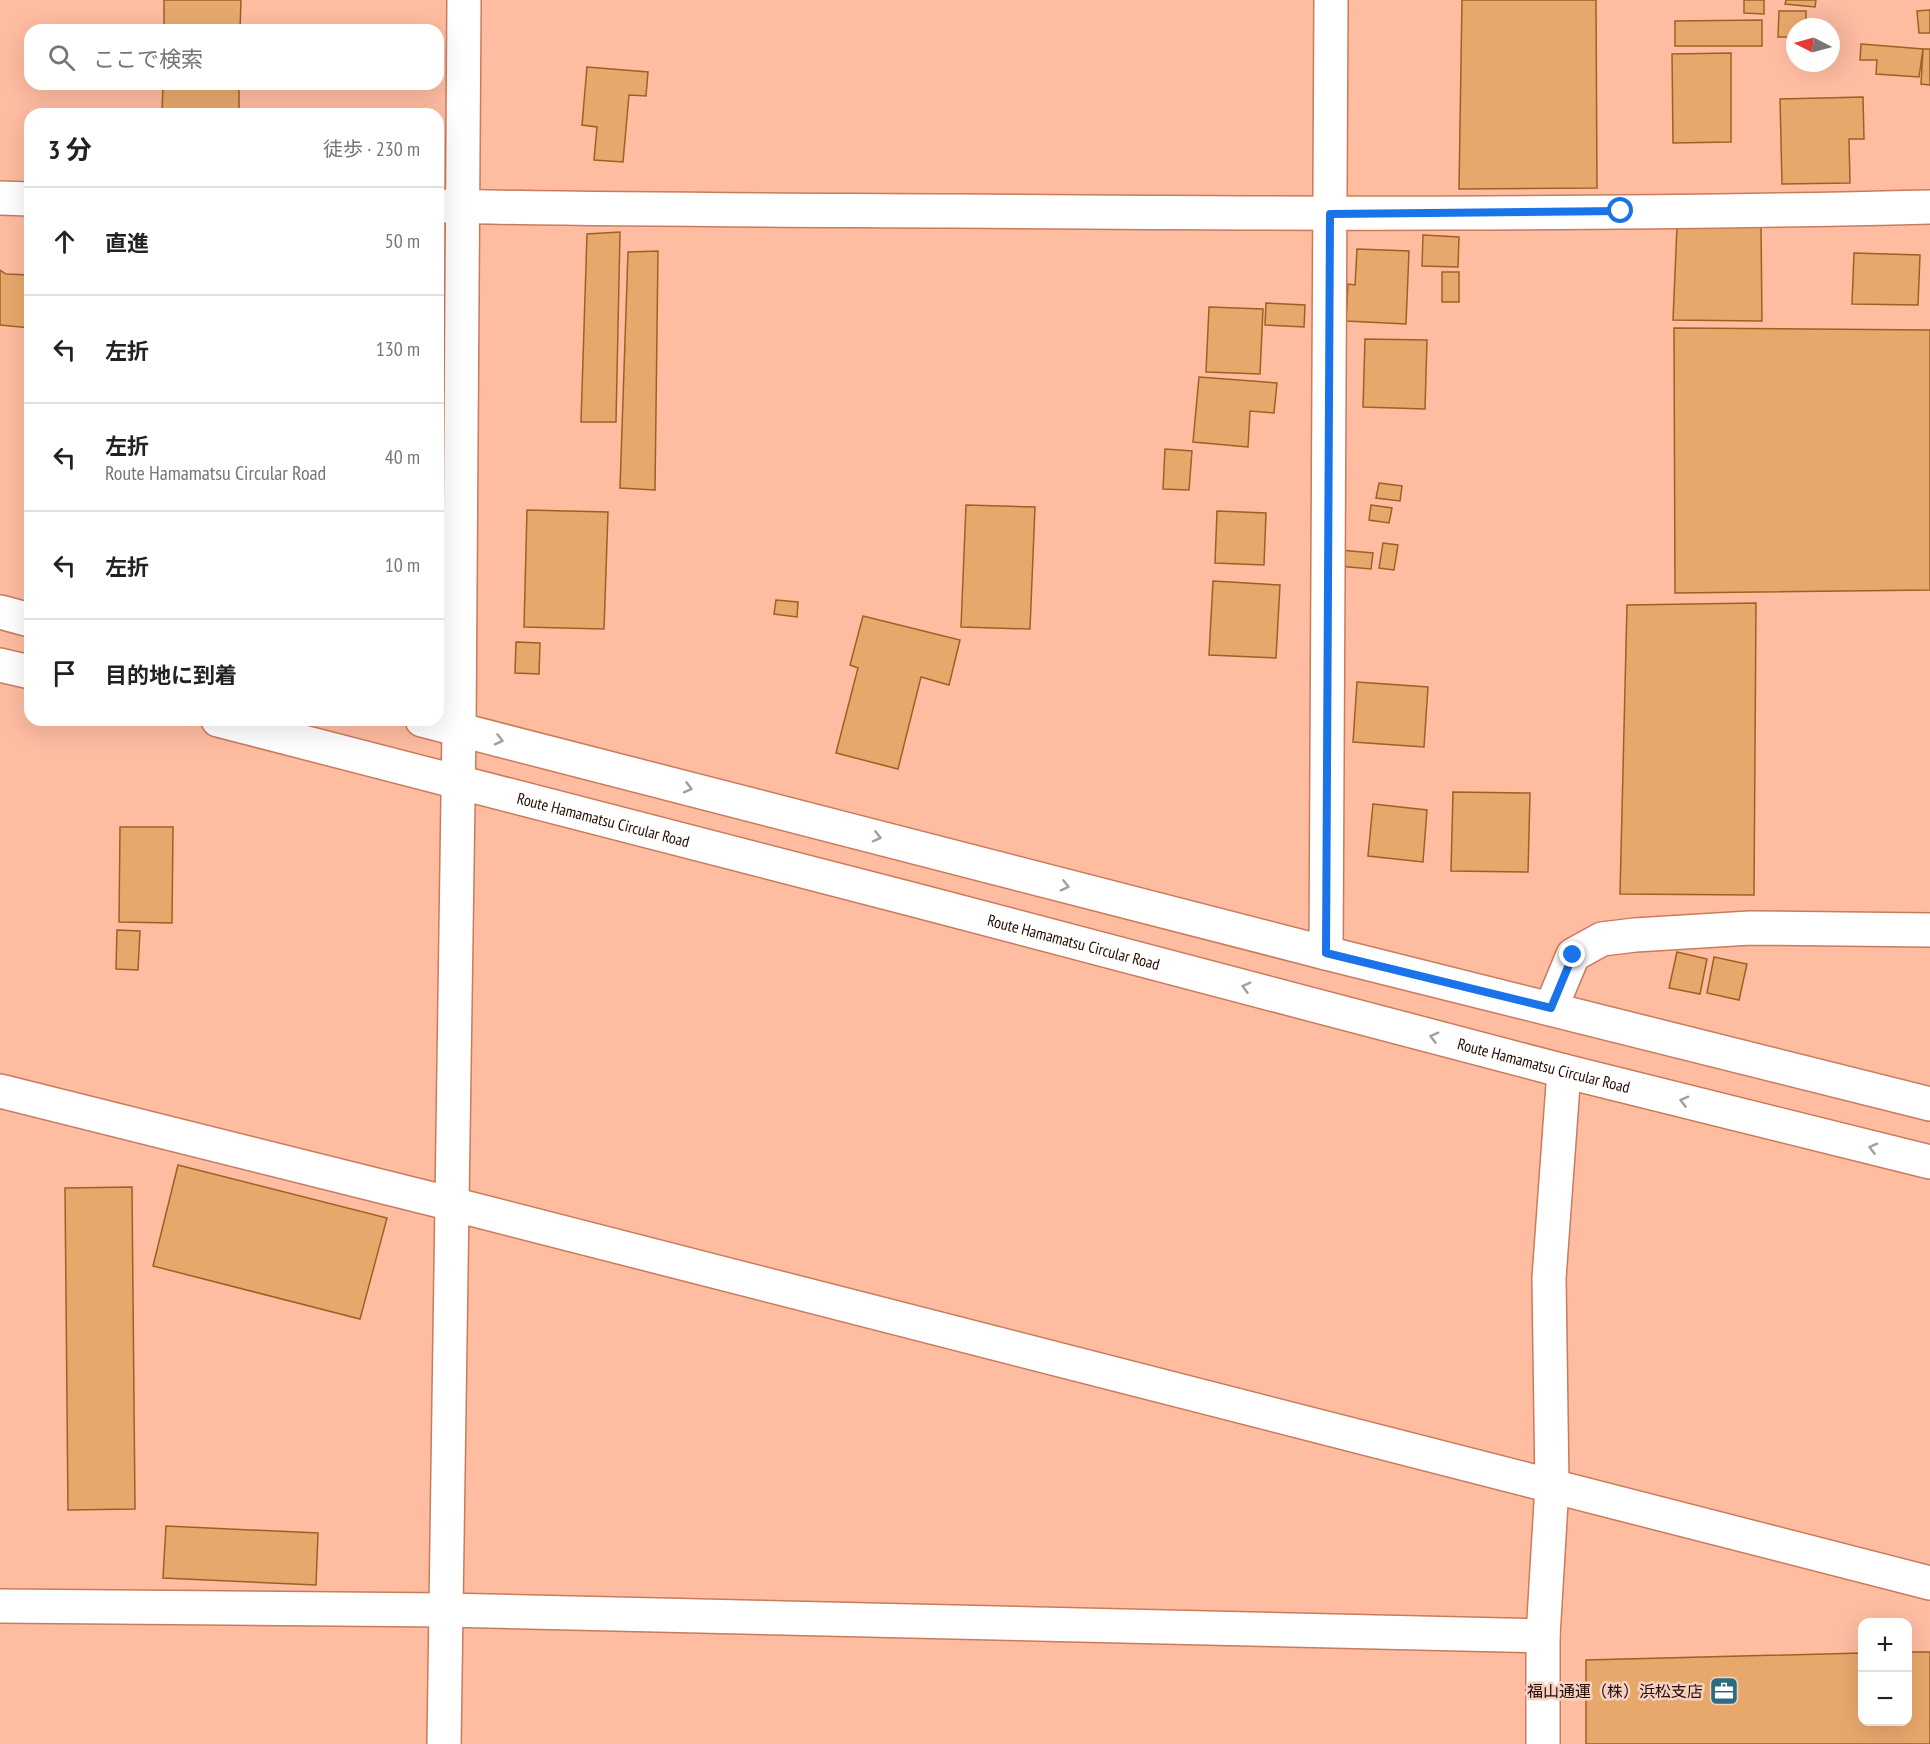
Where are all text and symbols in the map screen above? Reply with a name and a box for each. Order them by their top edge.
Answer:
north arrow [1786,18,1840,72]
search box [24,24,444,90]
icon: search [45,41,78,74]
text: ここで検索 [93,45,203,73]
text: 3 分 [48,133,92,166]
text: 徒歩 · 230 m [323,136,420,162]
route start [1607,197,1633,223]
icon: ahead [48,225,81,258]
text: 50 m [385,228,420,254]
text: 直進 [105,229,149,257]
icon: left [48,333,81,366]
text: 130 m [376,336,420,362]
text: 左折 [105,337,149,365]
text: 左折 [105,432,149,460]
icon: left [48,441,81,474]
text: 40 m [385,444,420,470]
text: Route Hamamatsu Circular Road [105,460,326,486]
icon: left [48,549,81,582]
text: 10 m [385,552,420,578]
text: 左折 [105,553,149,581]
icon: arrive [48,657,81,690]
text: 目的地に到着 [105,661,237,689]
one-way arrow [494,732,504,745]
one-way arrow [683,781,693,794]
street label: Route Hamamatsu Circular Road [515,788,692,851]
one-way arrow [871,830,881,842]
one-way arrow [1060,878,1070,891]
street label: Route Hamamatsu Circular Road [985,910,1162,974]
route end [1559,941,1585,967]
one-way arrow [1241,982,1251,994]
one-way arrow [1429,1031,1439,1044]
street label: Route Hamamatsu Circular Road [1455,1033,1632,1097]
one-way arrow [1679,1095,1689,1108]
one-way arrow [1868,1142,1878,1155]
map controls [1858,1618,1912,1726]
button: + [1858,1618,1912,1672]
button: − [1858,1672,1912,1726]
office icon: 福山通運（株）浜松支店 [1708,1675,1740,1707]
place label: 福山通運（株）浜松支店 [1527,1681,1703,1701]

